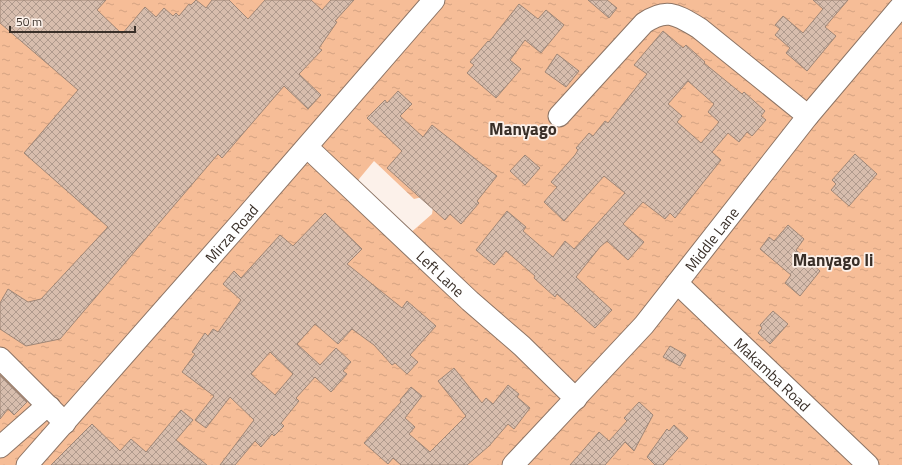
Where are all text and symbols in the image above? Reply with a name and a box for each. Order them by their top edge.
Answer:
scale bar [10,8,135,34]
text: 50 m [16,12,42,31]
district label: Manyago [489,116,557,142]
street label: Mirza Road [199,199,263,268]
street label: Middle Lane [679,202,744,276]
street label: Left Lane [412,245,470,302]
district label: Manyago Ii [793,247,873,273]
street label: Makamba Road [729,332,816,416]

